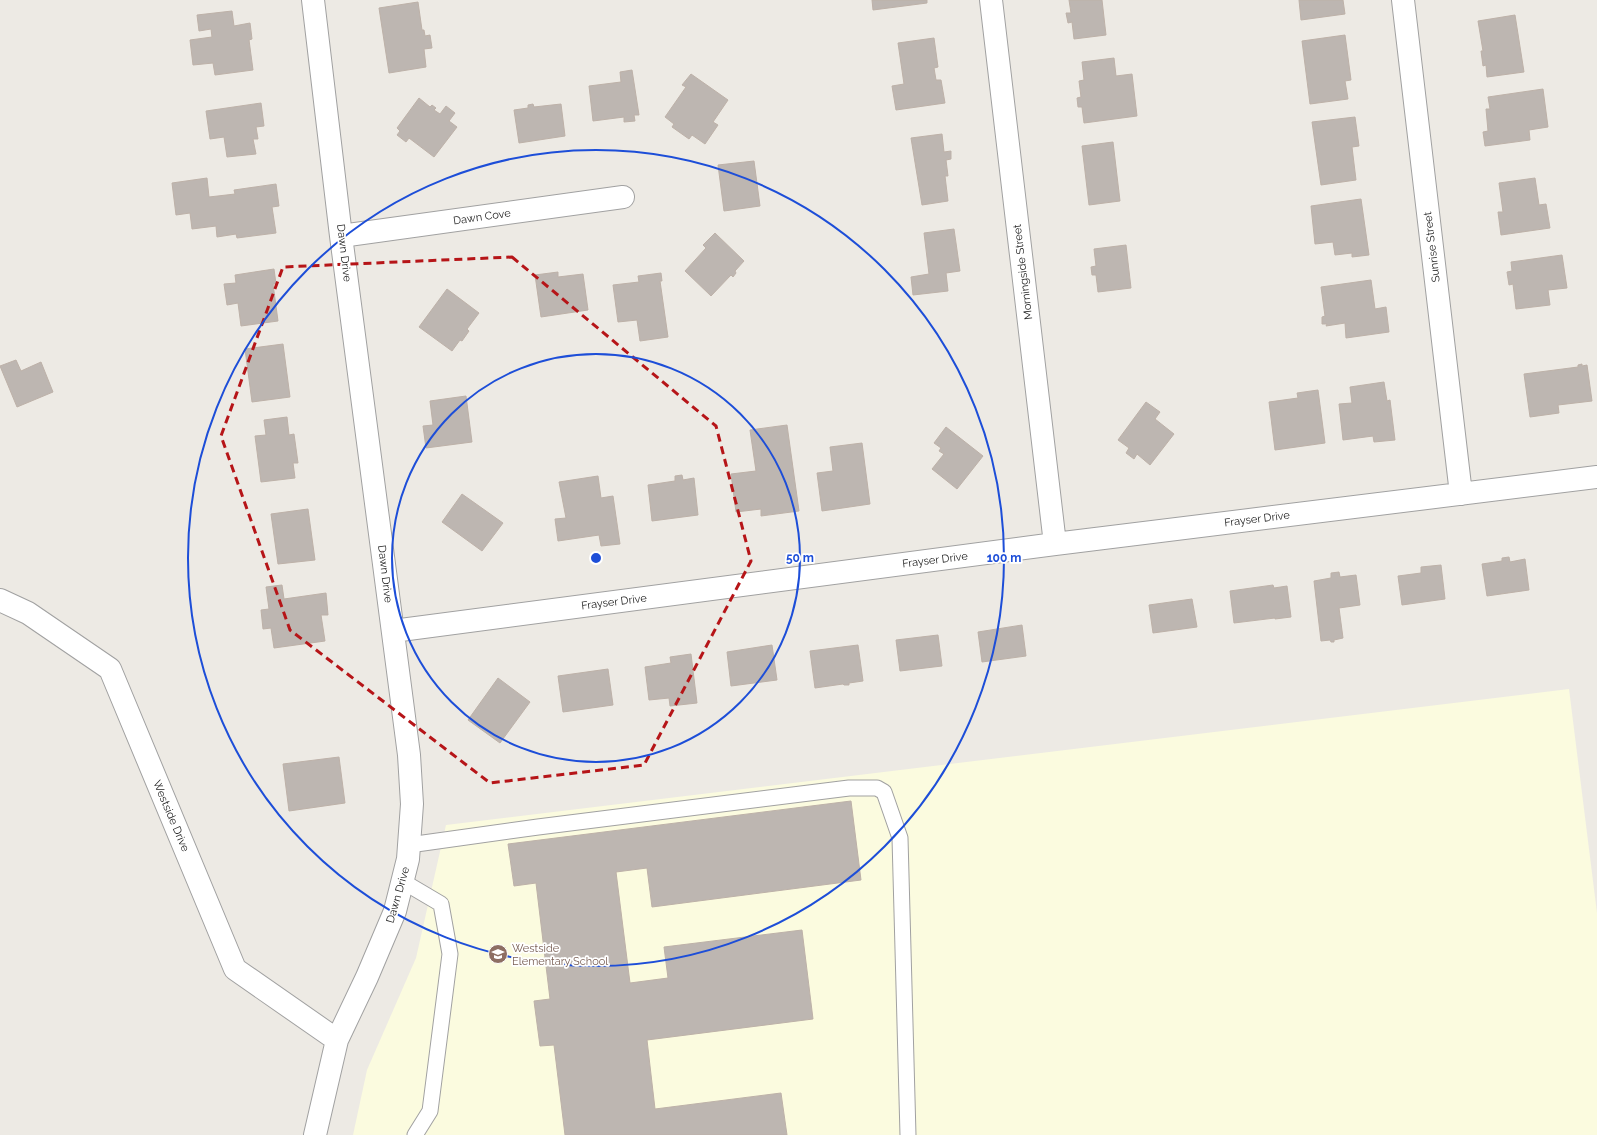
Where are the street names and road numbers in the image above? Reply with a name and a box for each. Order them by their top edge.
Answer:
street label: Dawn Cove [452,206,512,227]
street label: Sunrise Street [1421,211,1443,283]
street label: Dawn Drive [334,223,354,283]
street label: Morningside Street [1011,223,1035,321]
street label: Frayser Drive [1223,508,1291,529]
street label: Dawn Drive [375,544,395,604]
street label: Frayser Drive [901,549,969,570]
street label: Frayser Drive [580,591,648,612]
street label: Westside Drive [150,778,192,854]
street label: Dawn Drive [384,865,412,925]

